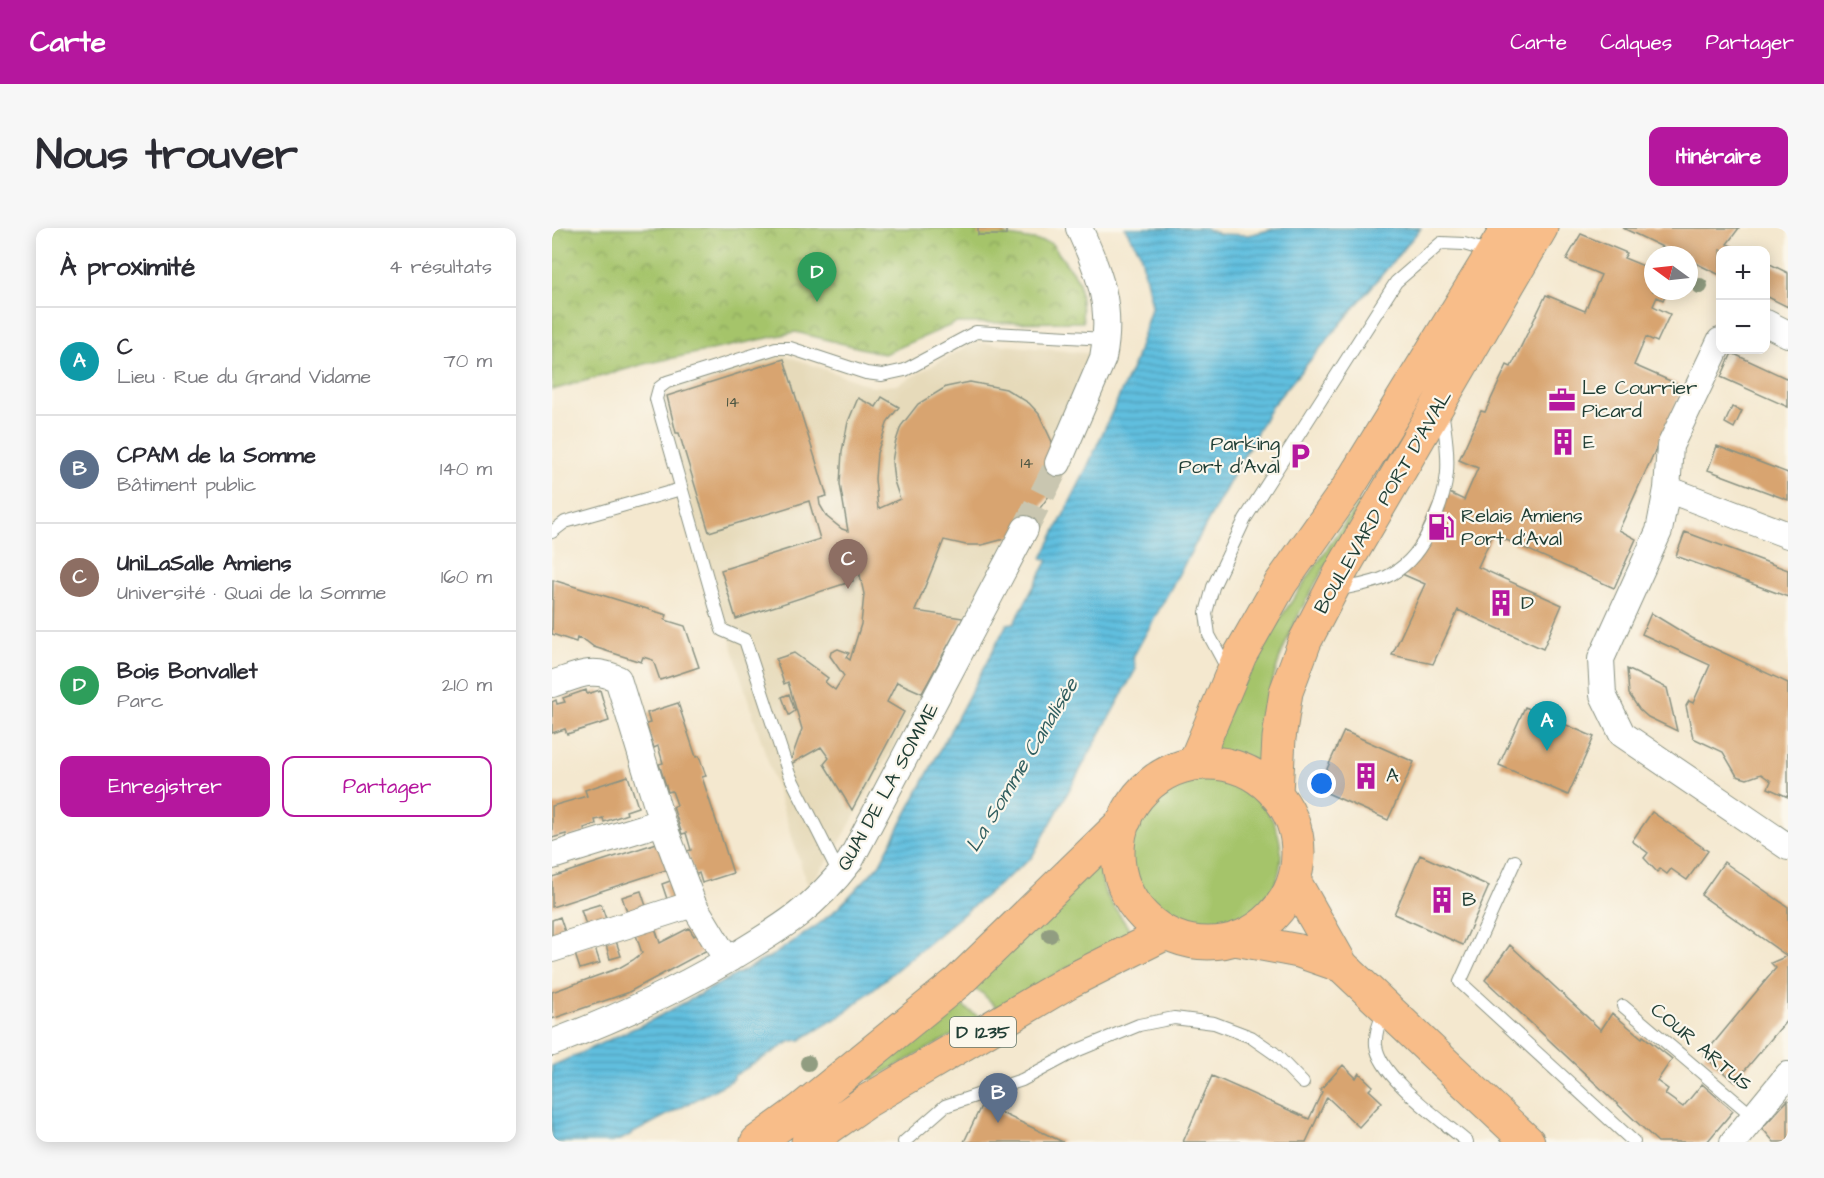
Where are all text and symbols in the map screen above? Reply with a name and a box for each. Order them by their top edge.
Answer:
text: Carte [30,23,106,62]
text: Carte [1510,28,1567,57]
text: Calques [1600,28,1672,57]
text: Partager [1705,28,1794,57]
text: Nous trouver [36,127,298,185]
button: Itinéraire [1649,127,1788,186]
north arrow [1644,246,1698,300]
map controls [1716,246,1770,354]
button: + [1716,246,1770,300]
text: À proximité [60,249,195,285]
text: 4 résultats [389,253,492,281]
pin: D [798,253,836,302]
button: − [1716,300,1770,354]
text: C [117,332,133,363]
text: A [73,347,86,375]
text: 70 m [444,347,492,375]
text: Lieu · Rue du Grand Vidame [117,363,371,391]
place label: Le Courrier Picard [1582,374,1697,425]
street label: BOULEVARD PORT D'AVAL [1307,385,1459,619]
office icon: Le Courrier Picard [1547,385,1577,415]
house number: 14 [727,391,740,413]
building icon: E [1548,427,1578,457]
place label: E [1583,428,1595,456]
place label: Parking Port d'Aval [1179,430,1280,481]
text: CPAM de la Somme [117,440,316,471]
parking icon: Parking Port d'Aval [1285,441,1315,471]
house number: 14 [1021,452,1034,474]
text: B [72,455,87,483]
text: 140 m [440,455,492,483]
text: Bâtiment public [117,471,256,499]
place label: Relais Amiens Port d'Aval [1461,502,1583,553]
fuel station icon: Relais Amiens Port d'Aval [1426,512,1456,542]
pin: C [828,540,868,589]
text: UniLaSalle Amiens [117,548,292,579]
text: C [72,563,87,591]
text: 160 m [441,563,492,591]
text: Université · Quai de la Somme [117,579,386,607]
building icon: D [1486,588,1516,618]
place label: D [1521,589,1534,617]
text: Bois Bonvallet [117,656,258,687]
text: D [73,671,86,699]
text: 210 m [442,671,492,699]
water label: La Somme Canalisée [959,671,1086,857]
text: Parc [117,687,164,715]
street label: QUAI DE LA SOMME [830,698,946,876]
pin: A [1528,702,1566,751]
button: Enregistrer [60,756,270,817]
button: Partager [282,756,492,817]
building icon: A [1351,761,1381,791]
place label: A [1386,762,1399,790]
your location [1307,769,1336,798]
building icon: B [1427,885,1457,915]
place label: B [1462,886,1476,914]
street label: COUR ARTUS [1644,996,1758,1098]
road number: D 1235 [950,1017,1016,1047]
pin: B [978,1074,1018,1123]

